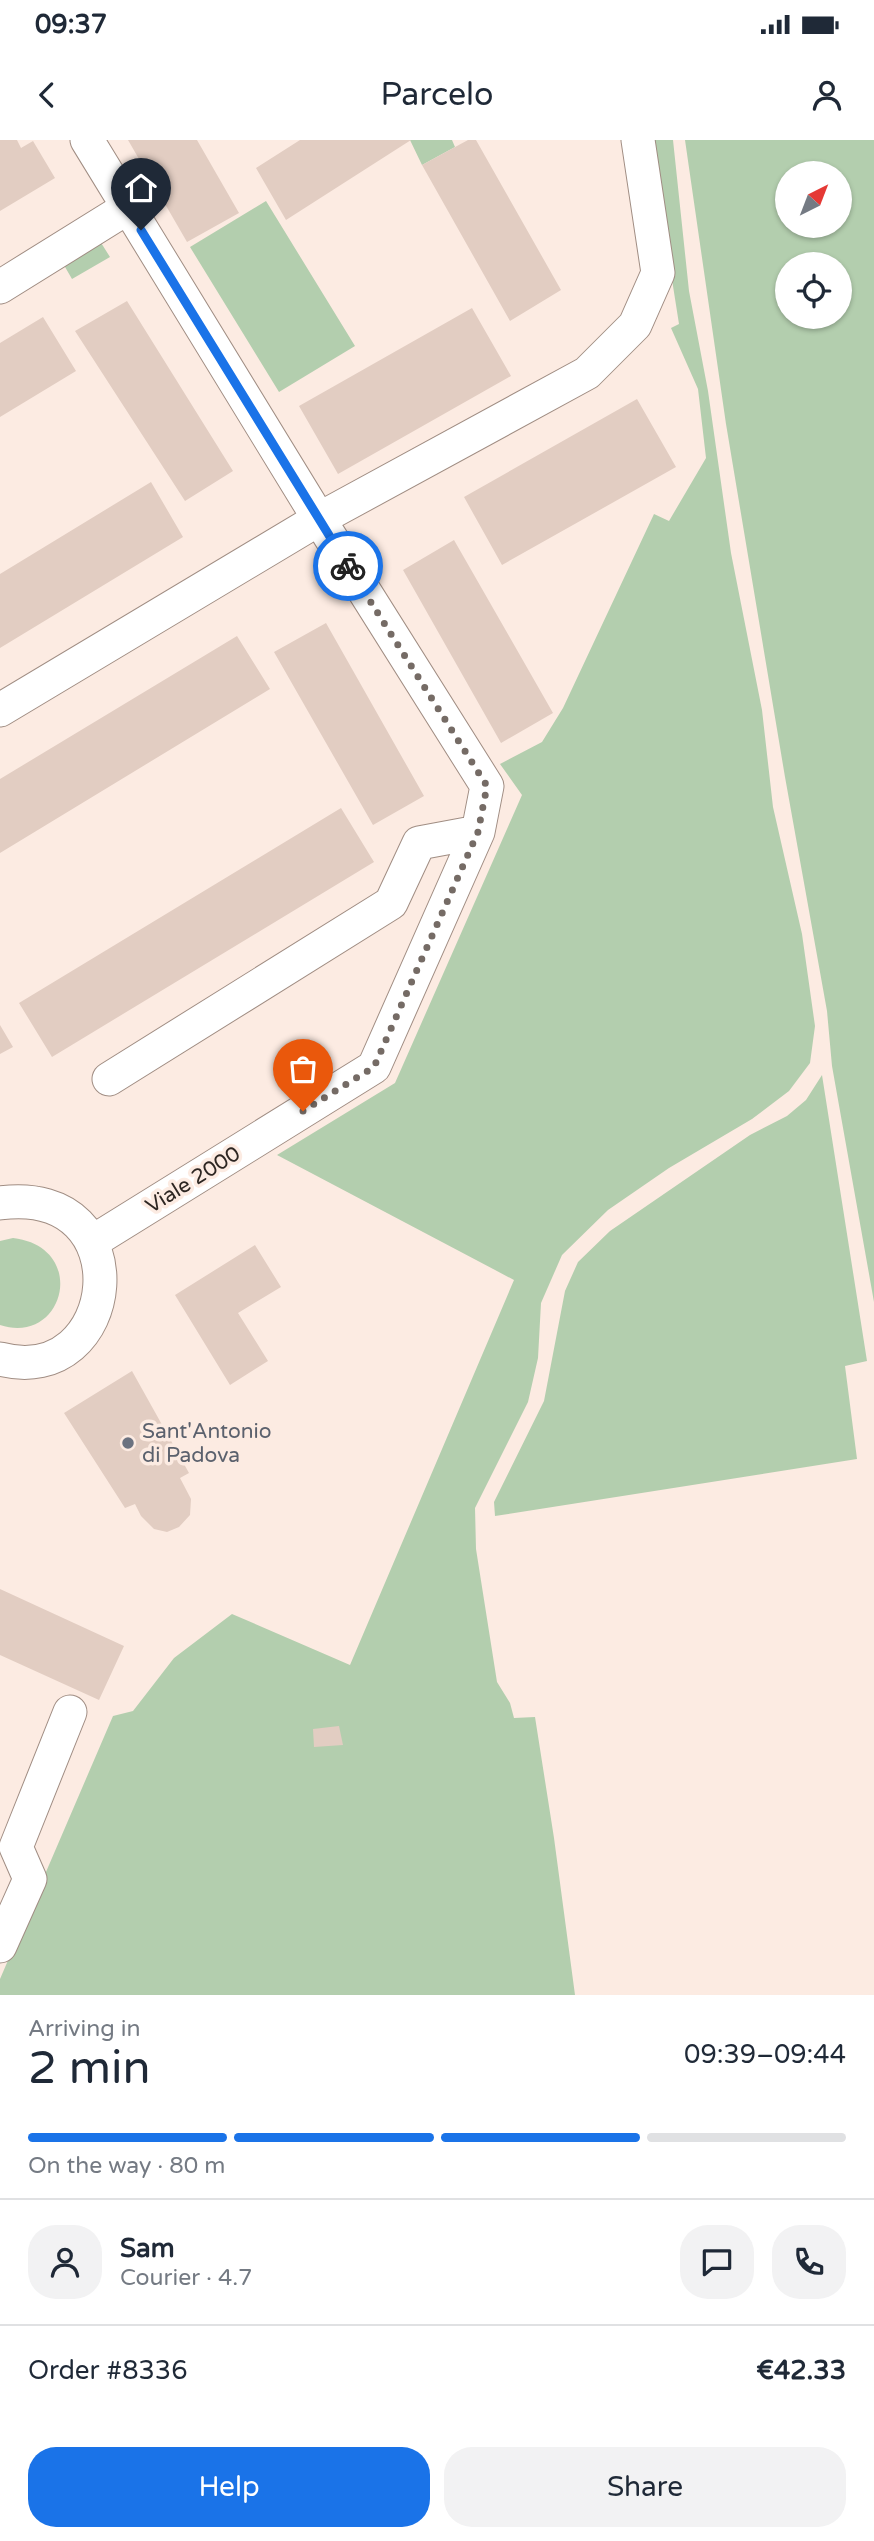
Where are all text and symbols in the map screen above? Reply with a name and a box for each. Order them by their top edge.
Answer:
text: 09:37 [35,9,107,40]
icon: back [28,76,66,114]
text: Parcelo [381,76,493,114]
icon: person [808,76,846,114]
pin [111,158,171,230]
north arrow [775,161,852,238]
map controls [775,161,852,329]
icon: home [122,169,160,207]
button: locate [775,252,852,329]
courier [313,531,383,601]
icon: bike [329,547,367,585]
pin [273,1039,333,1111]
icon: bag [284,1050,322,1088]
street label: Viale 2000 [141,1141,245,1219]
place label: Sant'Antonio di Padova [142,1419,271,1468]
marker: Sant'Antonio di Padova [120,1435,136,1451]
text: Arriving in [28,2015,141,2043]
text: 09:39–09:44 [684,2039,846,2070]
text: 2 min [28,2041,151,2096]
text: On the way · 80 m [28,2152,225,2180]
button: person [28,2225,102,2299]
button: chat [680,2225,754,2299]
button: phone [772,2225,846,2299]
text: Sam [120,2233,175,2264]
text: Courier · 4.7 [120,2264,253,2292]
text: Order #8336 [28,2355,188,2386]
text: €42.33 [756,2355,846,2386]
button: Help [28,2447,430,2527]
button: Share [444,2447,846,2527]

